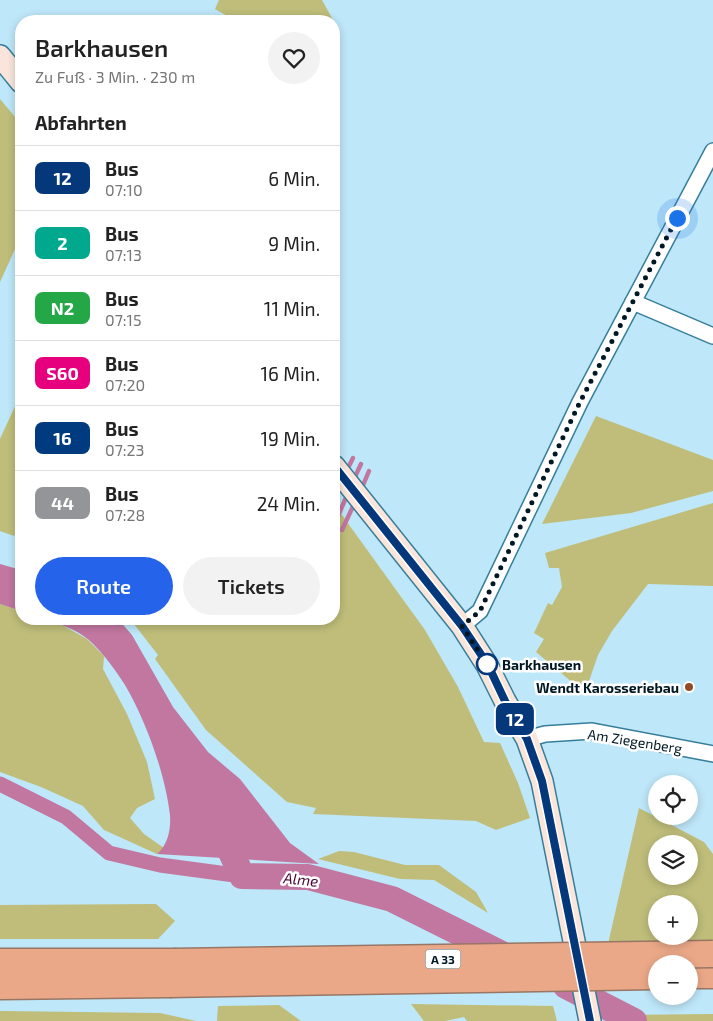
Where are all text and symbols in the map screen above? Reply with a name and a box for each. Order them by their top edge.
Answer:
button: heart [268,32,320,84]
text: Barkhausen [35,33,168,62]
text: Zu Fuß · 3 Min. · 230 m [35,67,195,86]
text: Abfahrten [35,111,127,134]
text: Bus [105,157,139,180]
text: 12 [53,167,72,189]
text: 6 Min. [268,167,320,190]
text: 07:10 [105,180,143,199]
your location [665,206,690,231]
text: Bus [105,222,139,245]
text: 2 [57,232,68,254]
text: 9 Min. [268,232,320,255]
text: 07:13 [105,245,142,264]
text: Bus [105,287,139,310]
text: N2 [51,297,74,319]
text: 11 Min. [264,297,320,320]
text: 07:15 [105,310,142,329]
text: Bus [105,352,139,375]
text: S60 [46,362,79,384]
text: 16 Min. [261,362,320,385]
text: 07:20 [105,375,145,394]
text: Bus [105,417,139,440]
text: 16 [53,427,72,449]
text: 19 Min. [261,427,320,450]
text: 07:23 [105,440,145,459]
text: Bus [105,482,139,505]
text: 44 [51,492,74,514]
text: 24 Min. [257,492,320,515]
text: 07:28 [105,505,145,524]
button: Route [35,557,173,615]
button: Tickets [183,557,320,615]
marker: Barkhausen [476,653,498,675]
place label: Barkhausen [502,656,581,673]
place label: Wendt Karosseriebau [536,679,679,696]
marker: Wendt Karosseriebau [683,681,695,693]
line badge: 12 [492,703,538,735]
text: 12 [506,708,524,730]
street label: Am Ziegenberg [587,725,684,757]
map controls [648,775,698,1005]
button: locate [648,775,698,825]
button: layers [648,835,698,885]
water label: Alme [282,868,319,890]
button: + [648,895,698,945]
road number: A 33 [426,950,460,969]
button: − [648,955,698,1005]

